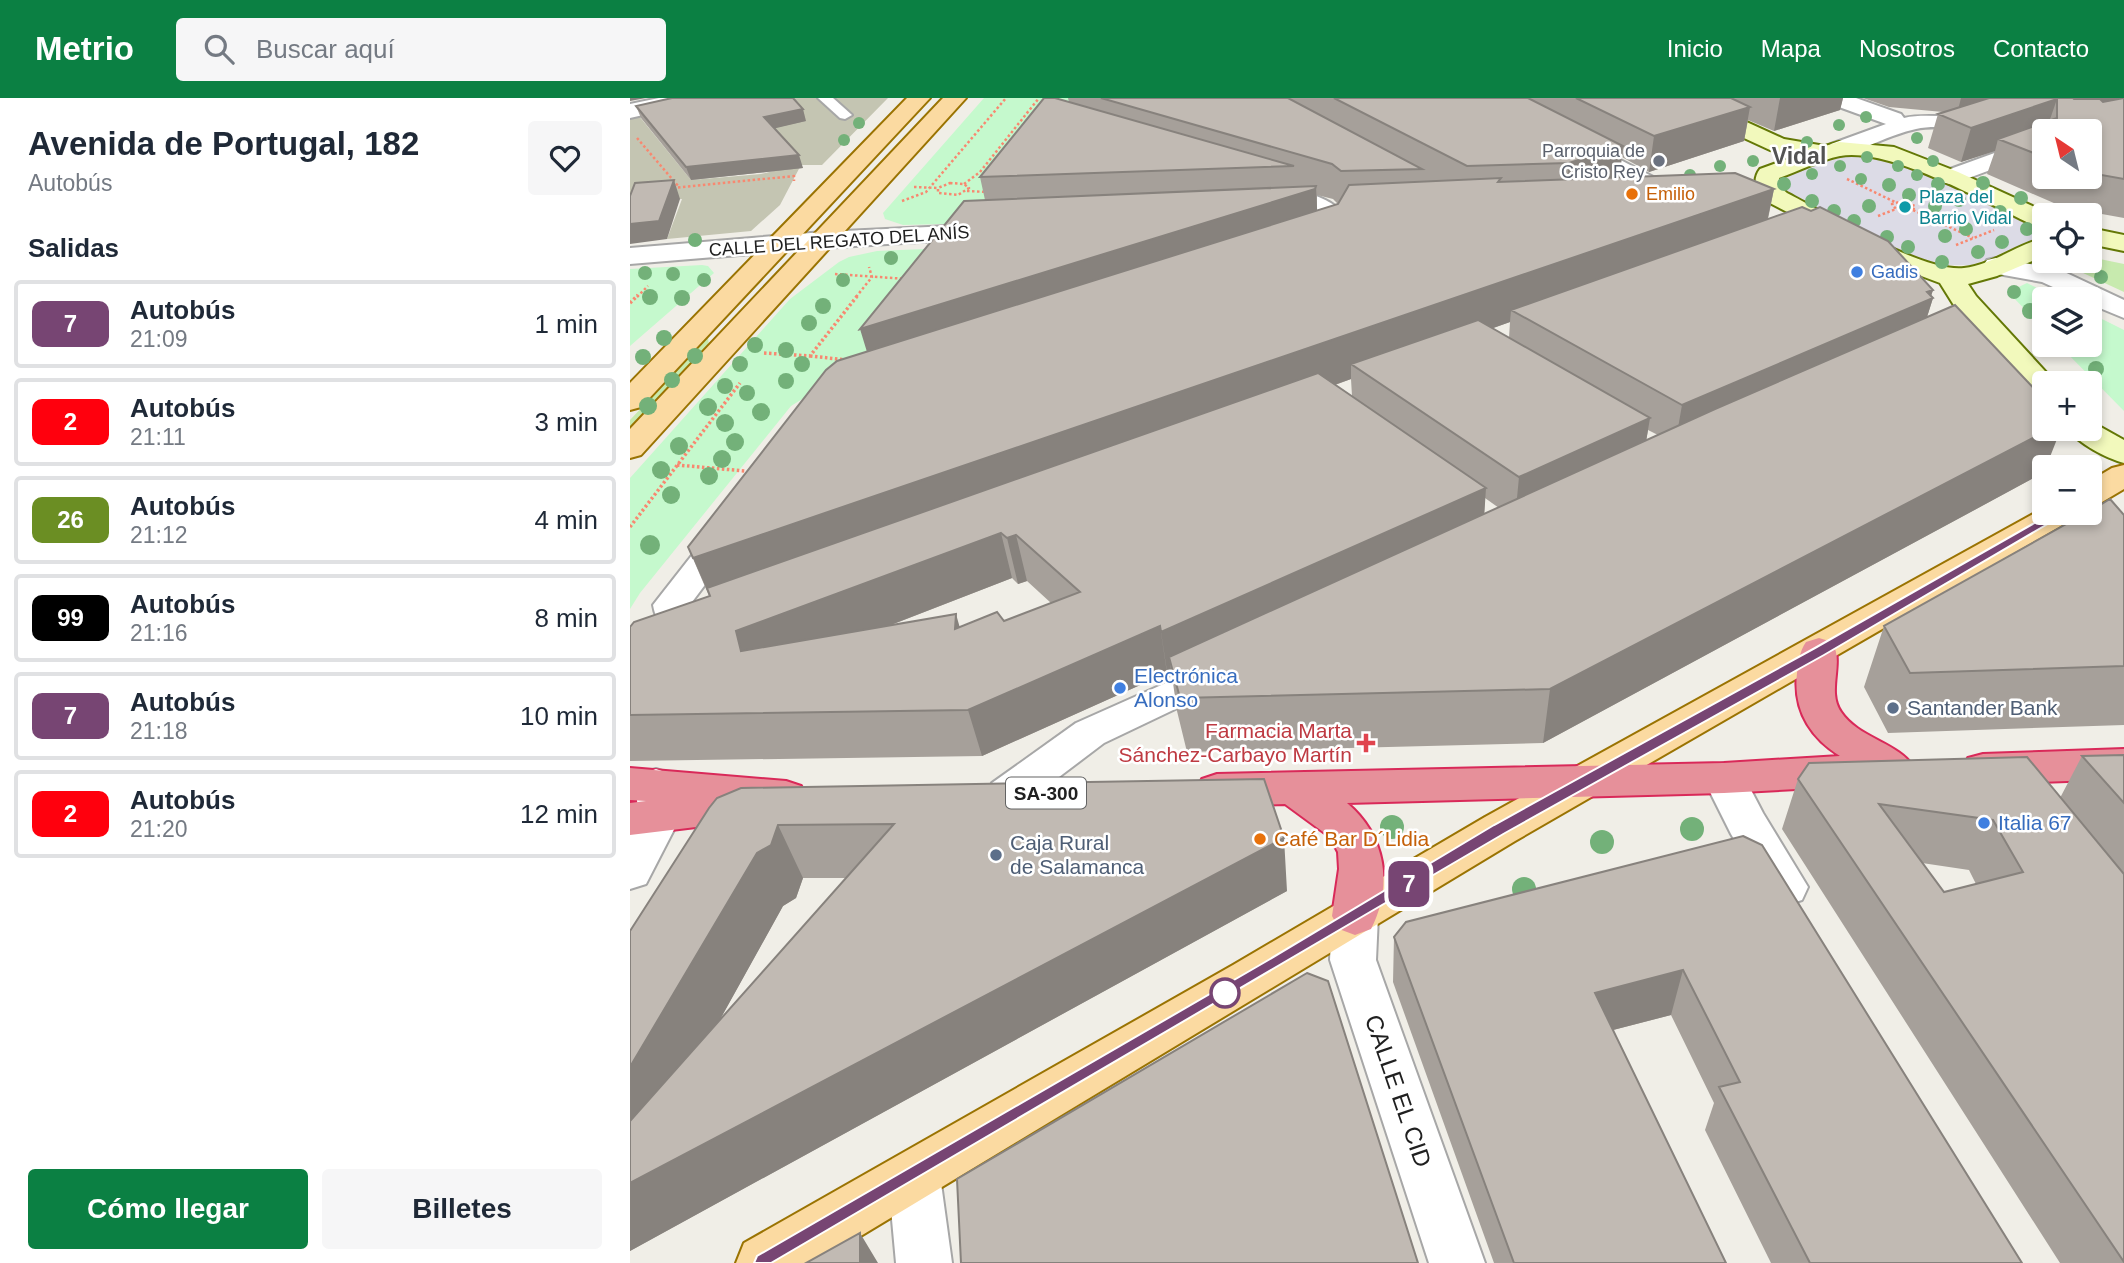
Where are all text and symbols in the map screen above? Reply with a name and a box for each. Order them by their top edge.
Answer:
search box [176,18,666,81]
text: Metrio [35,30,134,67]
icon: search [200,30,238,68]
text: Buscar aquí [256,34,395,64]
text: Inicio [1667,35,1723,62]
text: Mapa [1761,35,1821,62]
text: Nosotros [1859,35,1955,62]
text: Contacto [1993,35,2089,62]
north arrow [2032,119,2102,189]
map controls [2032,119,2102,525]
button: heart [528,121,602,195]
text: Avenida de Portugal, 182 [28,125,419,162]
place label: Parroquia de Cristo Rey [1542,141,1645,182]
district label: Vidal [1772,143,1826,169]
marker: Parroquia de Cristo Rey [1651,153,1667,169]
text: Autobús [28,170,112,196]
place label: Emilio [1646,184,1695,204]
marker: Emilio [1624,186,1640,202]
place label: Plaza del Barrio Vidal [1919,187,2012,228]
marker: Plaza del Barrio Vidal [1897,199,1913,215]
button: locate [2032,203,2102,273]
street label: CALLE DEL REGATO DEL ANÍS [708,222,970,260]
text: Salidas [28,233,119,263]
place label: Gadis [1871,262,1918,282]
marker: Gadis [1849,264,1865,280]
button: layers [2032,287,2102,357]
text: Autobús [130,295,235,325]
text: 1 min [534,309,598,339]
text: 7 [64,310,77,337]
text: 21:09 [130,326,188,352]
button: + [2032,371,2102,441]
text: Autobús [130,393,235,423]
text: 3 min [534,407,598,437]
text: 2 [64,408,77,435]
text: 21:11 [130,424,186,450]
button: − [2032,455,2102,525]
text: Autobús [130,491,235,521]
text: 4 min [534,505,598,535]
text: 26 [57,506,84,533]
text: 21:12 [130,522,188,548]
text: Autobús [130,589,235,619]
text: 8 min [534,603,598,633]
text: 99 [57,604,84,631]
text: 21:16 [130,620,188,646]
place label: Electrónica Alonso [1134,664,1238,711]
marker: Electrónica Alonso [1112,680,1128,696]
text: Autobús [130,687,235,717]
place label: Santander Bank [1907,696,2058,719]
marker: Santander Bank [1885,700,1901,716]
text: 10 min [520,701,598,731]
text: 7 [64,702,77,729]
text: 21:18 [130,718,188,744]
place label: Farmacia Marta Sánchez-Carbayo Martín [1119,719,1352,766]
marker: Farmacia Marta Sánchez-Carbayo Martín [1358,735,1374,751]
road number: SA-300 [1006,778,1086,808]
text: Autobús [130,785,235,815]
text: 12 min [520,799,598,829]
text: 2 [64,800,77,827]
place label: Italia 67 [1998,811,2072,834]
marker: Italia 67 [1976,815,1992,831]
text: 21:20 [130,816,188,842]
place label: Café Bar D´Lidia [1274,827,1430,850]
place label: Caja Rural de Salamanca [1010,831,1145,878]
marker: Café Bar D´Lidia [1252,831,1268,847]
marker: Caja Rural de Salamanca [988,847,1004,863]
line badge: 7 [1386,861,1432,907]
text: 7 [1402,870,1416,897]
unlabelled marker [1210,978,1240,1008]
street label: CALLE EL CID [1360,1011,1437,1170]
button: Cómo llegar [28,1169,308,1249]
button: Billetes [322,1169,602,1249]

